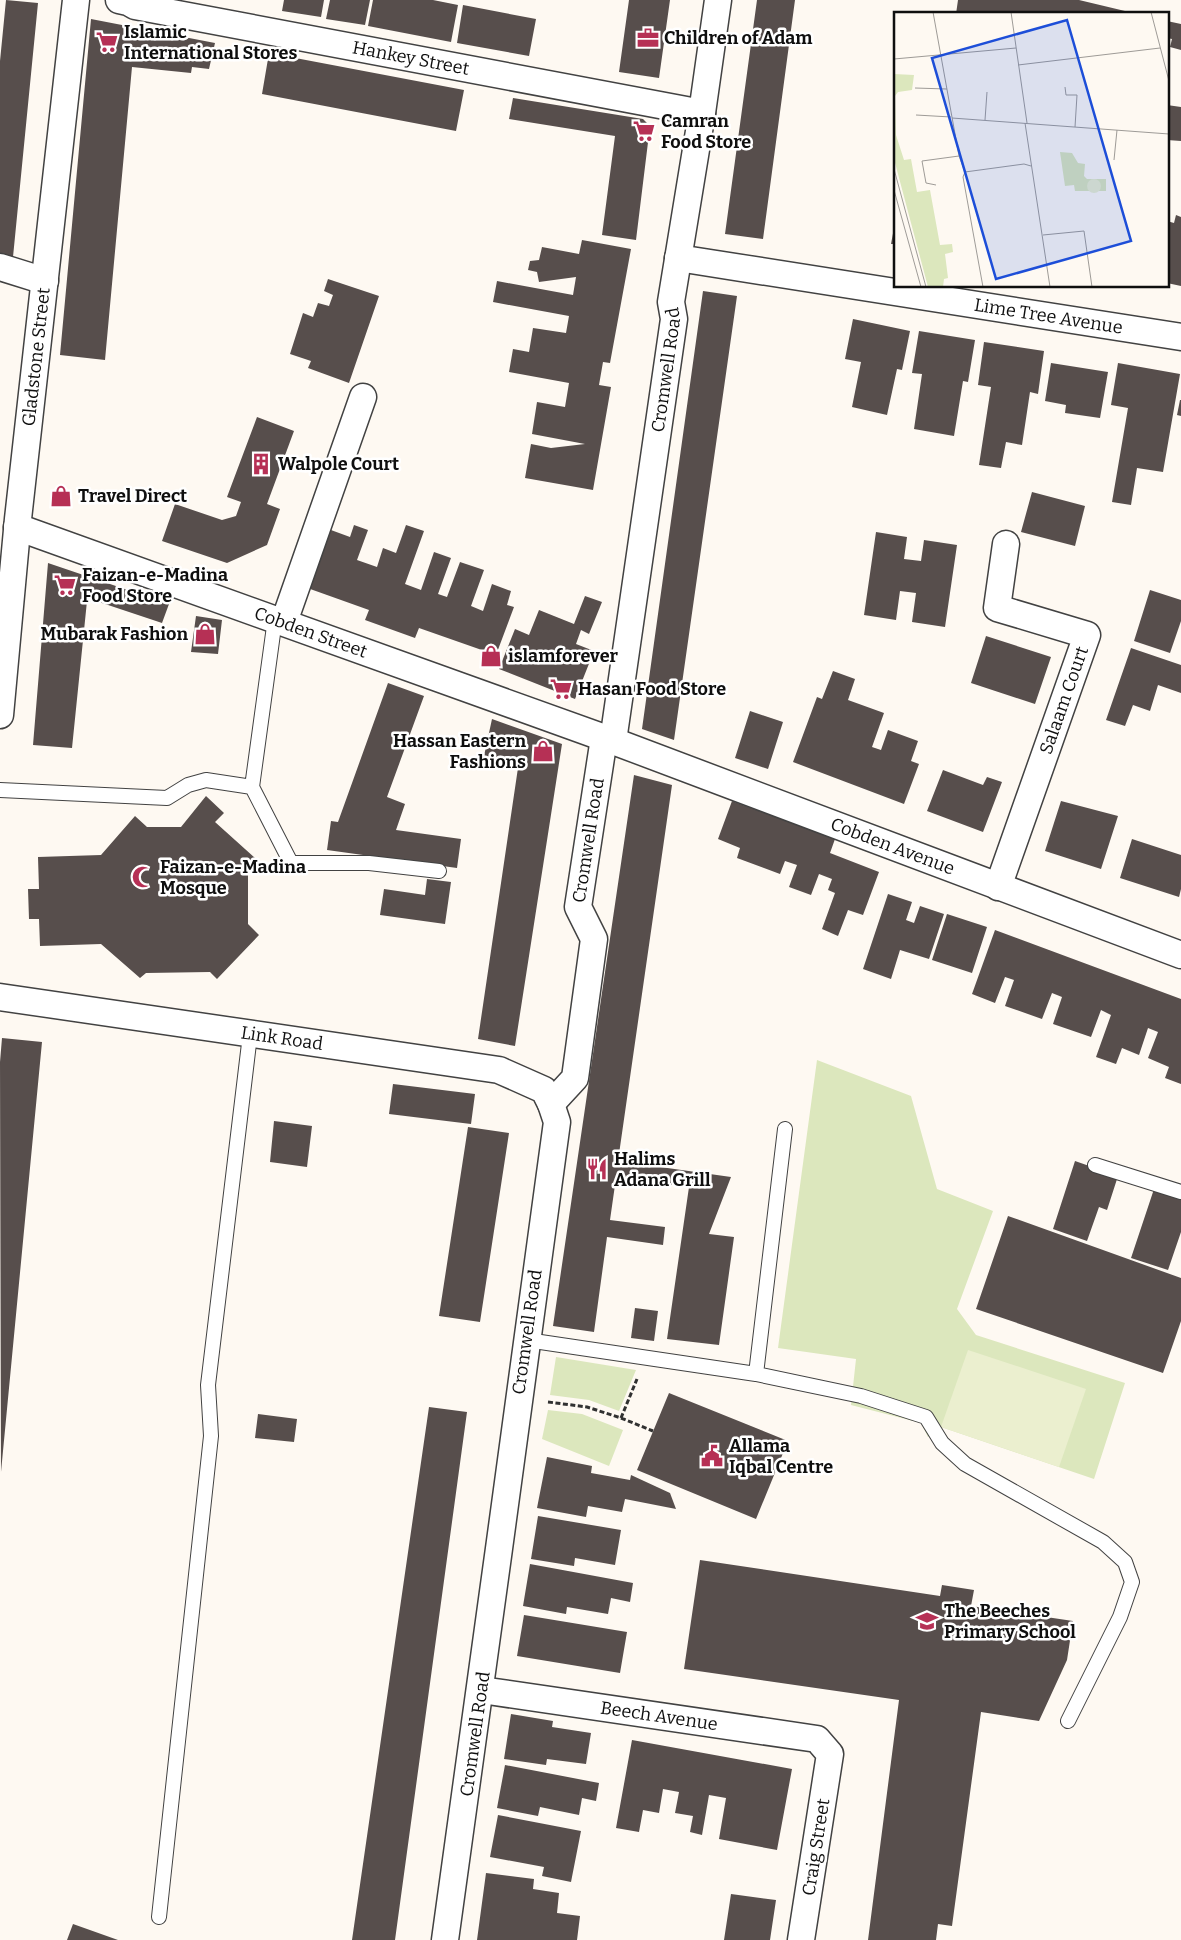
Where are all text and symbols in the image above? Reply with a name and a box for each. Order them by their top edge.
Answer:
inset map [894,12,1168,288]
place label: Islamic International Stores [124,21,297,64]
office icon: Children of Adam [635,25,661,51]
place label: Children of Adam [664,27,812,49]
supermarket icon: Islamic International Stores [94,29,120,55]
street label: Hankey Street [351,36,472,80]
place label: Camran Food Store [661,110,751,153]
supermarket icon: Camran Food Store [631,118,657,144]
street label: Gladstone Street [17,286,55,427]
street label: Lime Tree Avenue [973,294,1124,339]
street label: Cromwell Road [647,305,685,434]
building icon: Walpole Court [248,451,274,477]
place label: Walpole Court [278,453,399,475]
shop icon: Travel Direct [48,483,74,509]
place label: Travel Direct [78,485,187,507]
place label: Faizan-e-Madina Food Store [82,564,228,607]
supermarket icon: Faizan-e-Madina Food Store [52,572,78,598]
street label: Cobden Street [251,602,371,663]
shop icon: Mubarak Fashion [192,621,218,647]
place label: Mubarak Fashion [41,623,188,645]
shop icon: islamforever [478,643,504,669]
street label: Salaam Court [1035,643,1093,757]
place label: islamforever [508,645,619,667]
supermarket icon: Hasan Food Store [548,676,574,702]
place label: Hasan Food Store [578,678,726,700]
place label: Hassan Eastern Fashions [393,730,526,773]
shop icon: Hassan Eastern Fashions [530,738,556,764]
street label: Cromwell Road [568,776,609,904]
street label: Cobden Avenue [827,813,958,880]
place label: Faizan-e-Madina Mosque [160,856,306,899]
mosque icon: Faizan-e-Madina Mosque [130,864,156,890]
street label: Link Road [240,1021,325,1055]
place label: Halims Adana Grill [614,1148,711,1191]
restaurant icon: Halims Adana Grill [584,1156,610,1182]
street label: Cromwell Road [507,1268,547,1396]
place label: Allama Iqbal Centre [729,1435,833,1478]
public building icon: Allama Iqbal Centre [699,1443,725,1469]
place label: The Beeches Primary School [944,1600,1076,1643]
school or university icon: The Beeches Primary School [914,1608,940,1634]
street label: Cromwell Road [455,1670,495,1798]
street label: Beech Avenue [599,1697,719,1735]
street label: Craig Street [797,1796,835,1897]

